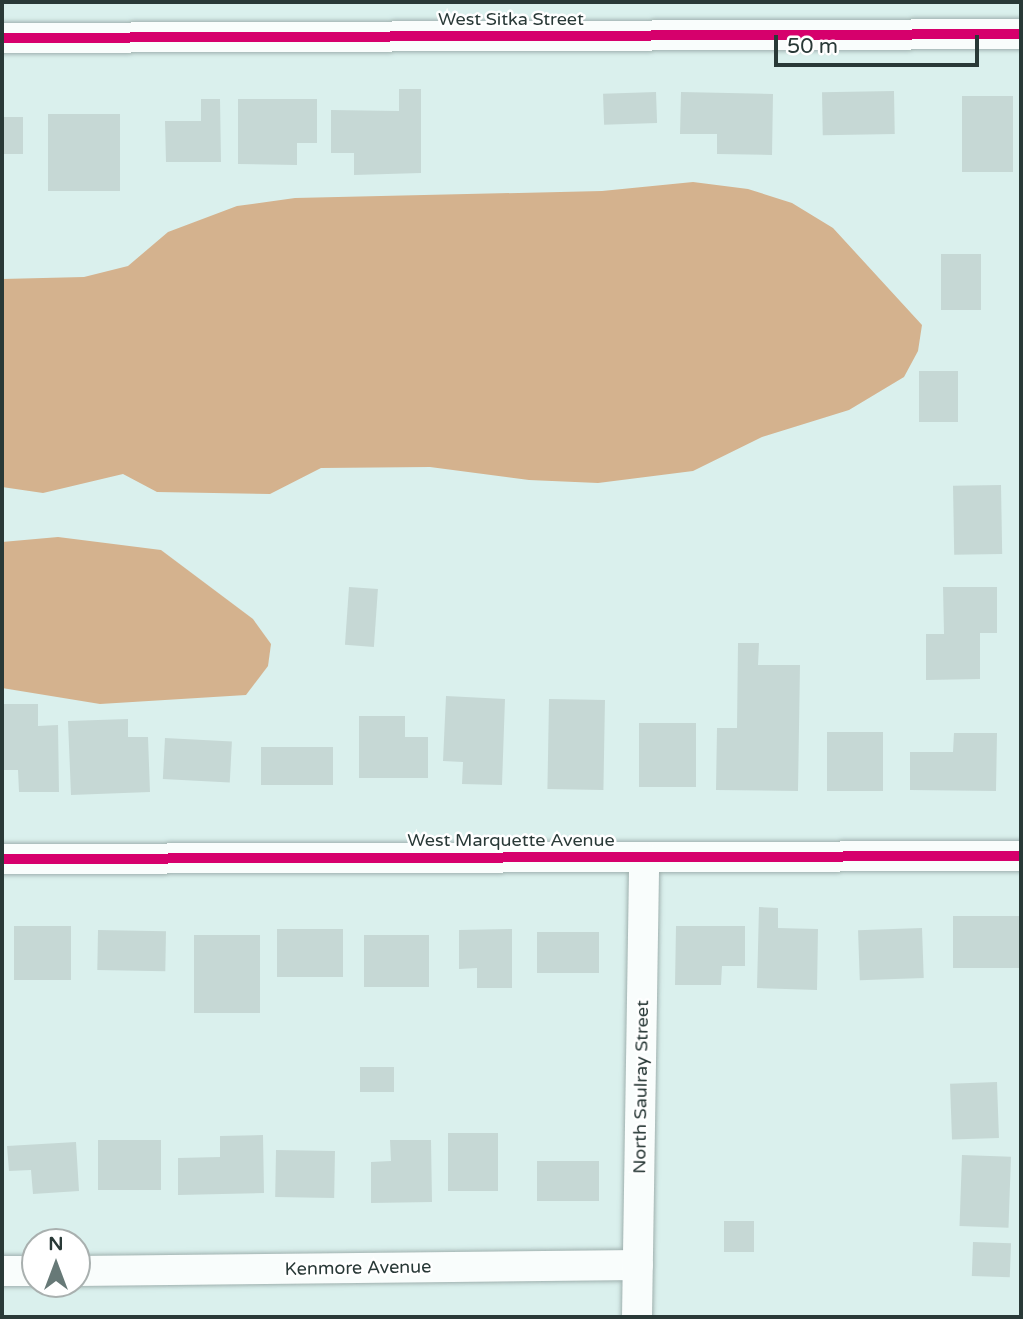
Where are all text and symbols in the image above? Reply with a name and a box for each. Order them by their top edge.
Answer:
street label: West Sitka Street [438,8,584,30]
scale bar [778,21,983,65]
text: 50 m [787,34,838,59]
street label: West Marquette Avenue [407,829,615,851]
street label: North Saulray Street [629,1000,653,1174]
north arrow [21,1228,91,1298]
text: N [48,1233,64,1255]
street label: Kenmore Avenue [285,1256,431,1280]

